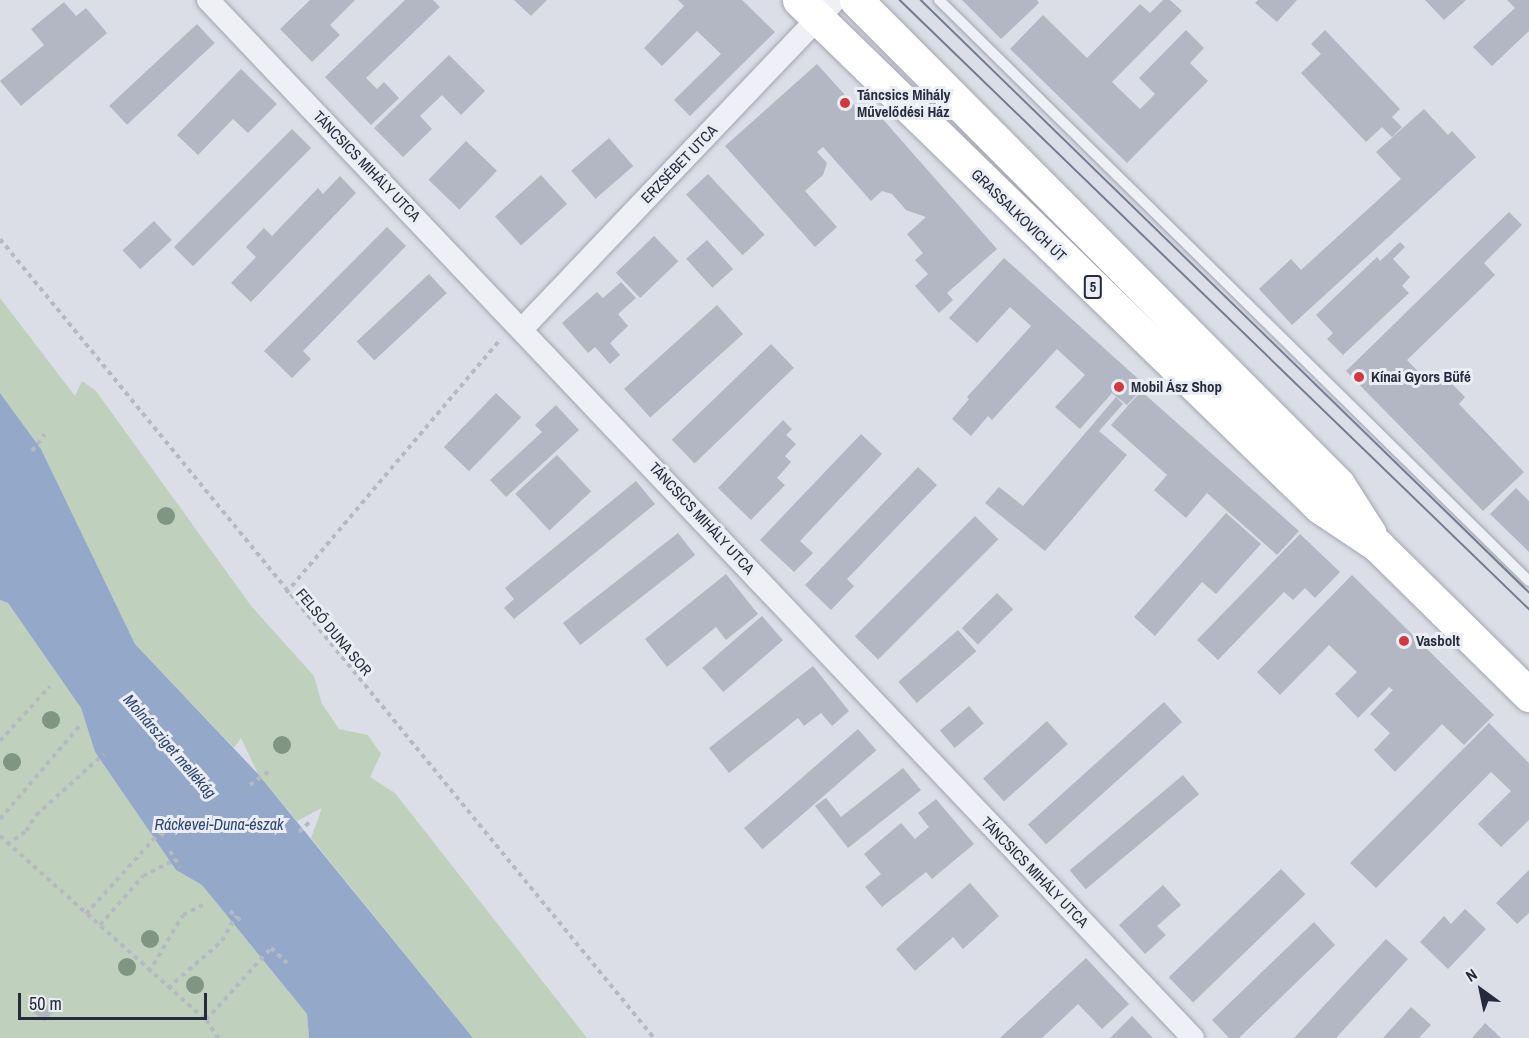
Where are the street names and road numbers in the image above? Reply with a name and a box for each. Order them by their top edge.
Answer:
street label: TÁNCSICS MIHÁLY UTCA [310,107,424,225]
street label: ERZSÉBET UTCA [637,121,721,207]
street label: GRASSALKOVICH ÚT [968,165,1070,265]
road number: 5 [1082,276,1104,298]
street label: TÁNCSICS MIHÁLY UTCA [645,458,759,578]
street label: FELSŐ DUNA SOR [292,585,376,679]
street label: TÁNCSICS MIHÁLY UTCA [978,813,1092,931]

